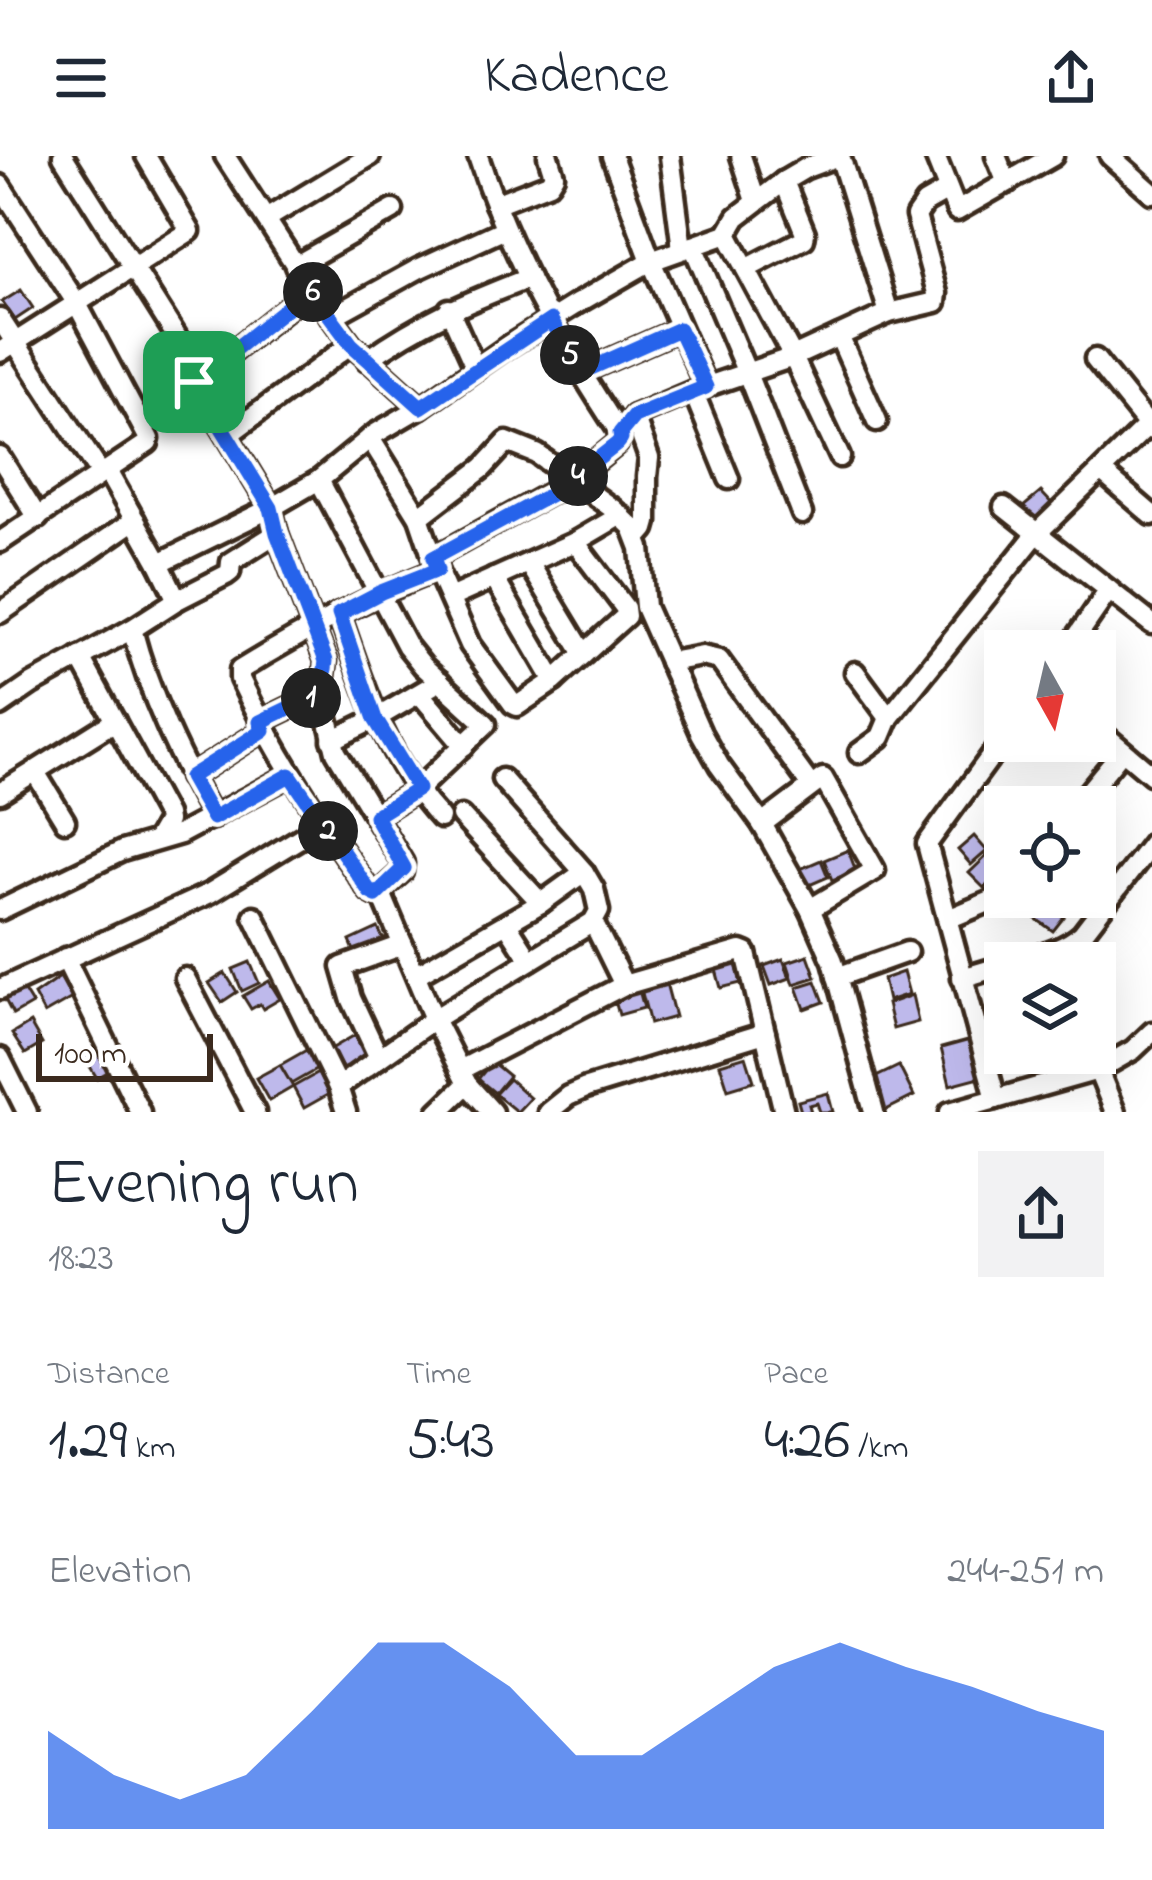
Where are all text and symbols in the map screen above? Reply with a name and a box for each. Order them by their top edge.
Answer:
text: Kadence [484,39,668,117]
icon: menu [48,45,114,111]
icon: share [1038,45,1104,111]
pin: 6 [283,262,343,322]
text: 6 [306,268,320,316]
pin: 5 [540,325,600,385]
pin [143,331,245,433]
text: 5 [561,331,579,379]
icon: arrive [161,349,227,415]
pin: 4 [548,446,608,506]
text: 4 [571,452,585,500]
north arrow [984,630,1116,762]
map controls [984,630,1116,1074]
pin: 1 [281,668,341,728]
text: 1 [306,674,316,722]
button: locate [984,786,1116,918]
pin: 2 [298,801,358,861]
text: 2 [320,807,336,855]
button: layers [984,942,1116,1074]
scale bar [36,1028,213,1081]
text: 100 m [54,1031,127,1079]
text: Evening run [48,1138,359,1234]
button: share [978,1151,1104,1277]
text: 18:23 [48,1231,114,1288]
text: Distance [48,1351,170,1399]
text: Time [406,1351,471,1399]
text: Pace [764,1351,828,1399]
text: 1.29 [48,1399,127,1486]
text: 5:43 [406,1399,495,1486]
text: 4:26 [764,1399,850,1486]
text: km [127,1425,176,1473]
text: /km [850,1425,909,1473]
text: Elevation [48,1544,191,1601]
text: 244–251 m [947,1544,1104,1601]

